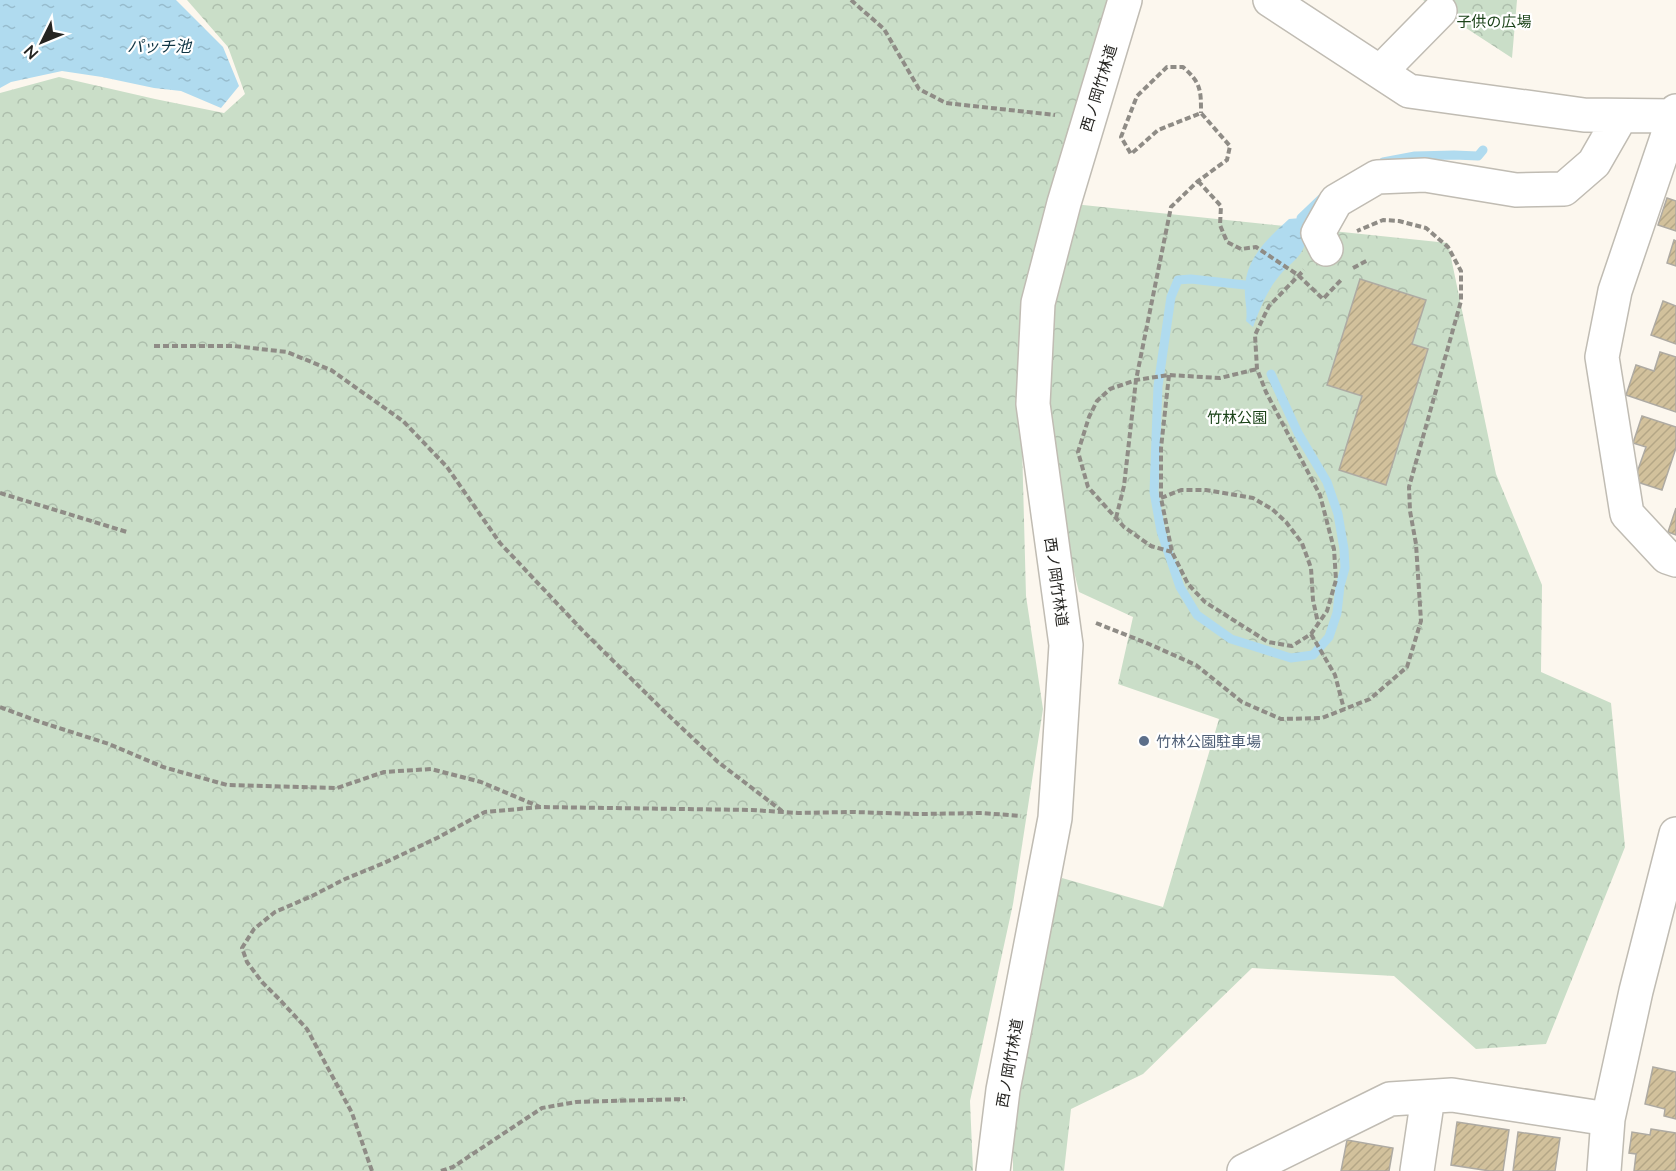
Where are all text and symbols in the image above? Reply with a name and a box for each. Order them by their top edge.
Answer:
north arrow [12,12,72,72]
park label: 子供の広場 [1456,12,1532,30]
water label: パッチ池 [127,36,193,55]
text: N [20,42,42,64]
street label: 西ノ岡竹林道 [1076,42,1120,134]
park label: 竹林公園 [1207,408,1267,426]
street label: 西ノ岡竹林道 [1042,536,1072,628]
place label: 竹林公園駐車場 [1156,732,1261,750]
marker: 竹林公園駐車場 [1137,734,1151,748]
street label: 西ノ岡竹林道 [992,1017,1026,1109]

